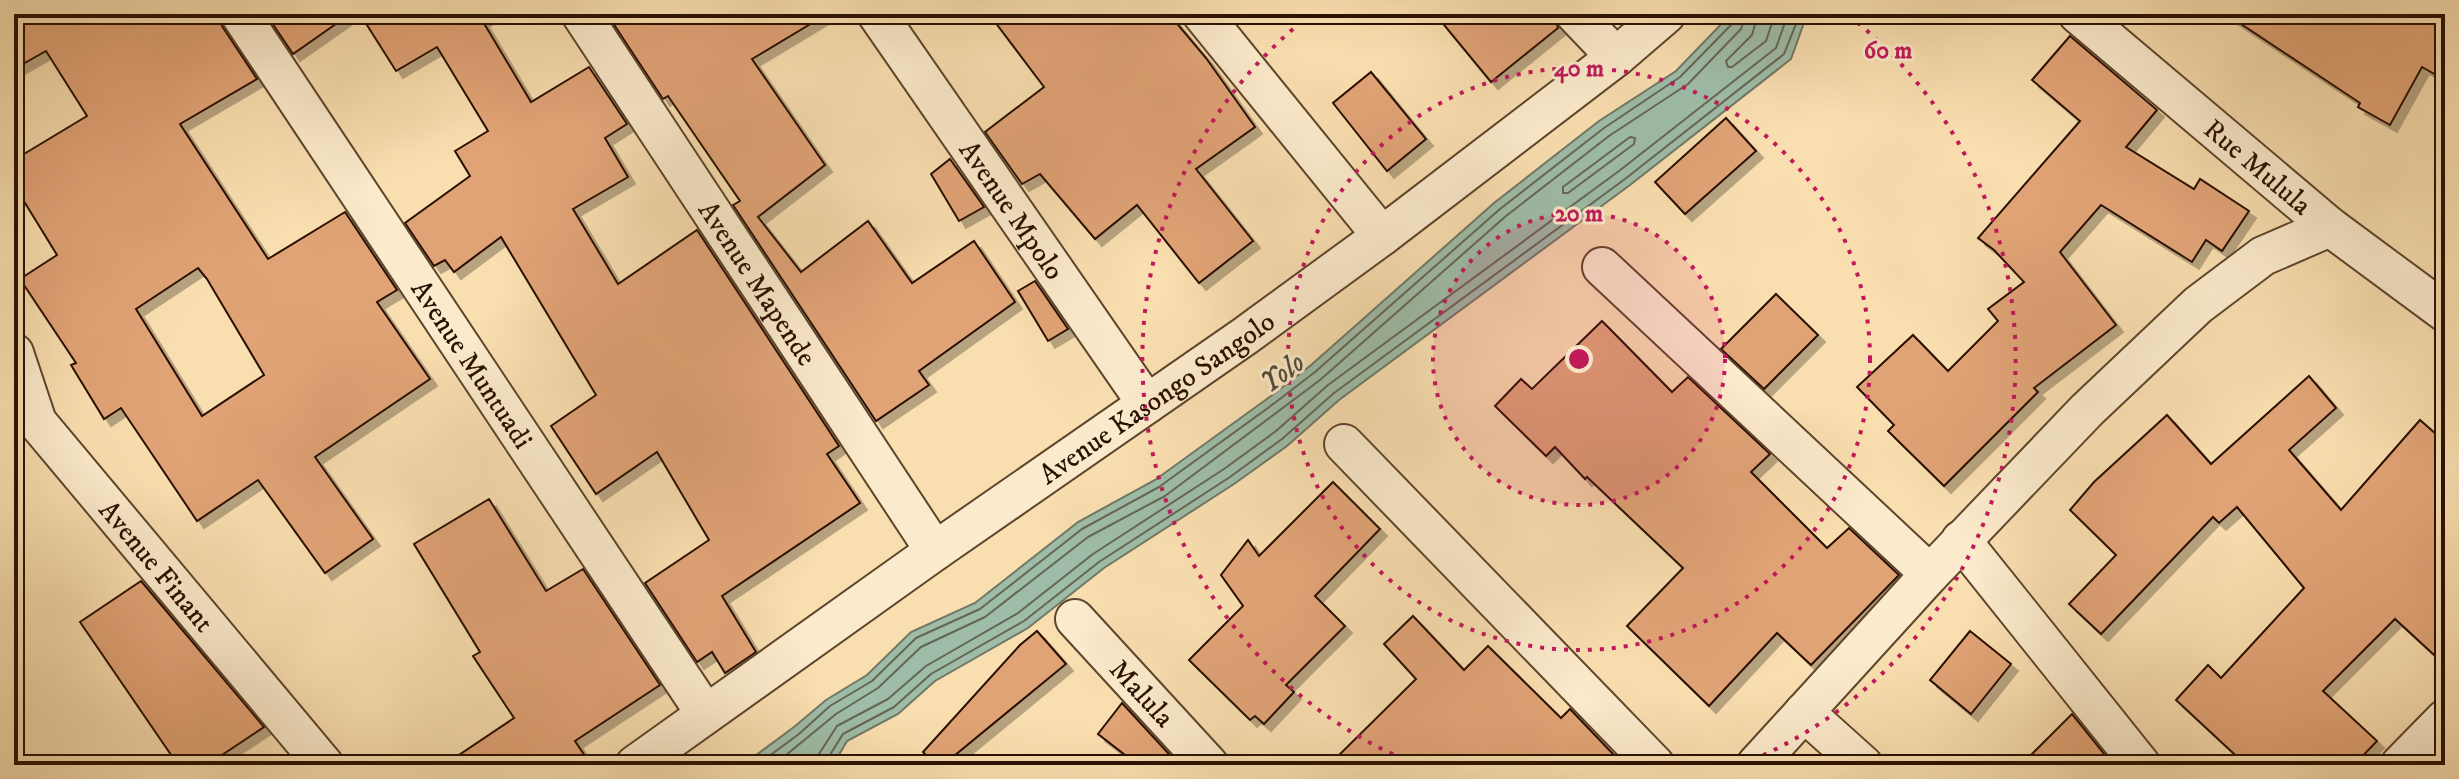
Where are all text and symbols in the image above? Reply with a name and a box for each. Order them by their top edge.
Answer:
text: 60 m [1864,36,1912,66]
text: 40 m [1554,54,1604,84]
street label: Rue Mulula [2196,112,2319,223]
street label: Avenue Mpolo [951,134,1072,287]
street label: Avenue Mapende [690,195,824,373]
text: 20 m [1555,199,1603,229]
street label: Avenue Muntuadi [403,273,540,456]
street label: Avenue Kasongo Sangolo [1032,304,1282,493]
water label: Yolo [1253,344,1313,402]
centre of rings [1565,345,1593,373]
street label: Avenue Finant [91,494,221,640]
street label: Malula [1102,653,1181,735]

